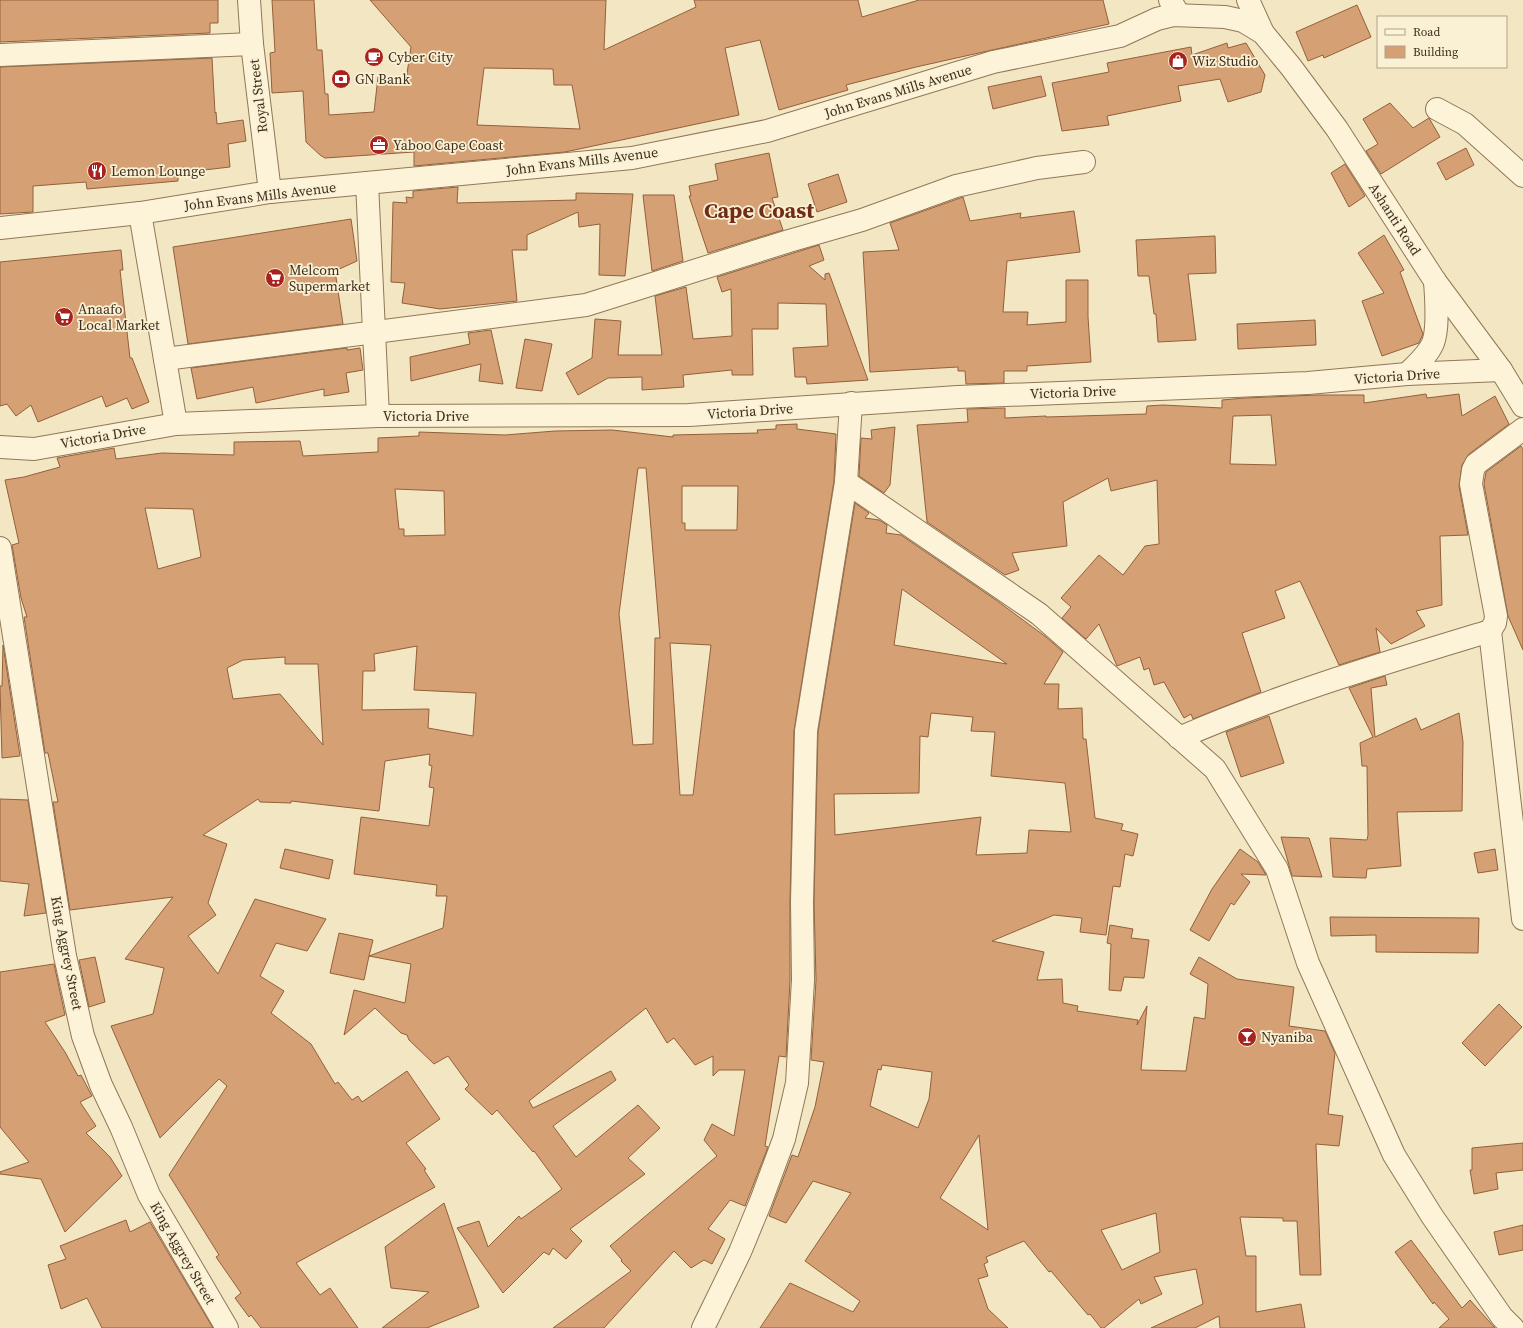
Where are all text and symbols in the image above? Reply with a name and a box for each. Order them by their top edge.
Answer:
legend [1377,16,1507,68]
text: Road [1413,24,1440,40]
text: Building [1413,44,1458,60]
cafe icon: Cyber City [363,46,385,68]
place label: Cyber City [388,47,454,67]
shop icon: Wiz Studio [1167,50,1189,72]
place label: Wiz Studio [1192,51,1259,71]
street label: Royal Street [243,58,272,134]
street label: John Evans Mills Avenue [821,59,974,123]
bank icon: GN Bank [330,68,352,90]
place label: GN Bank [355,69,410,89]
office icon: Yaboo Cape Coast [368,134,390,156]
place label: Yaboo Cape Coast [393,135,504,155]
street label: John Evans Mills Avenue [504,142,659,180]
restaurant icon: Lemon Lounge [86,160,108,182]
place label: Lemon Lounge [111,161,205,181]
street label: John Evans Mills Avenue [182,177,337,215]
street label: Ashanti Road [1364,179,1426,259]
district label: Cape Coast [704,195,815,225]
place label: Melcom Supermarket [289,260,370,296]
supermarket icon: Melcom Supermarket [264,267,286,289]
place label: Anaafo Local Market [78,299,160,335]
supermarket icon: Anaafo Local Market [53,306,75,328]
street label: Victoria Drive [1353,363,1441,389]
street label: Victoria Drive [1029,380,1117,404]
street label: Victoria Drive [706,398,794,424]
street label: Victoria Drive [383,406,469,426]
street label: Victoria Drive [59,419,147,453]
street label: King Aggrey Street [46,894,88,1012]
bar icon: Nyaniba [1236,1026,1258,1048]
place label: Nyaniba [1261,1027,1314,1047]
street label: King Aggrey Street [145,1198,221,1308]

